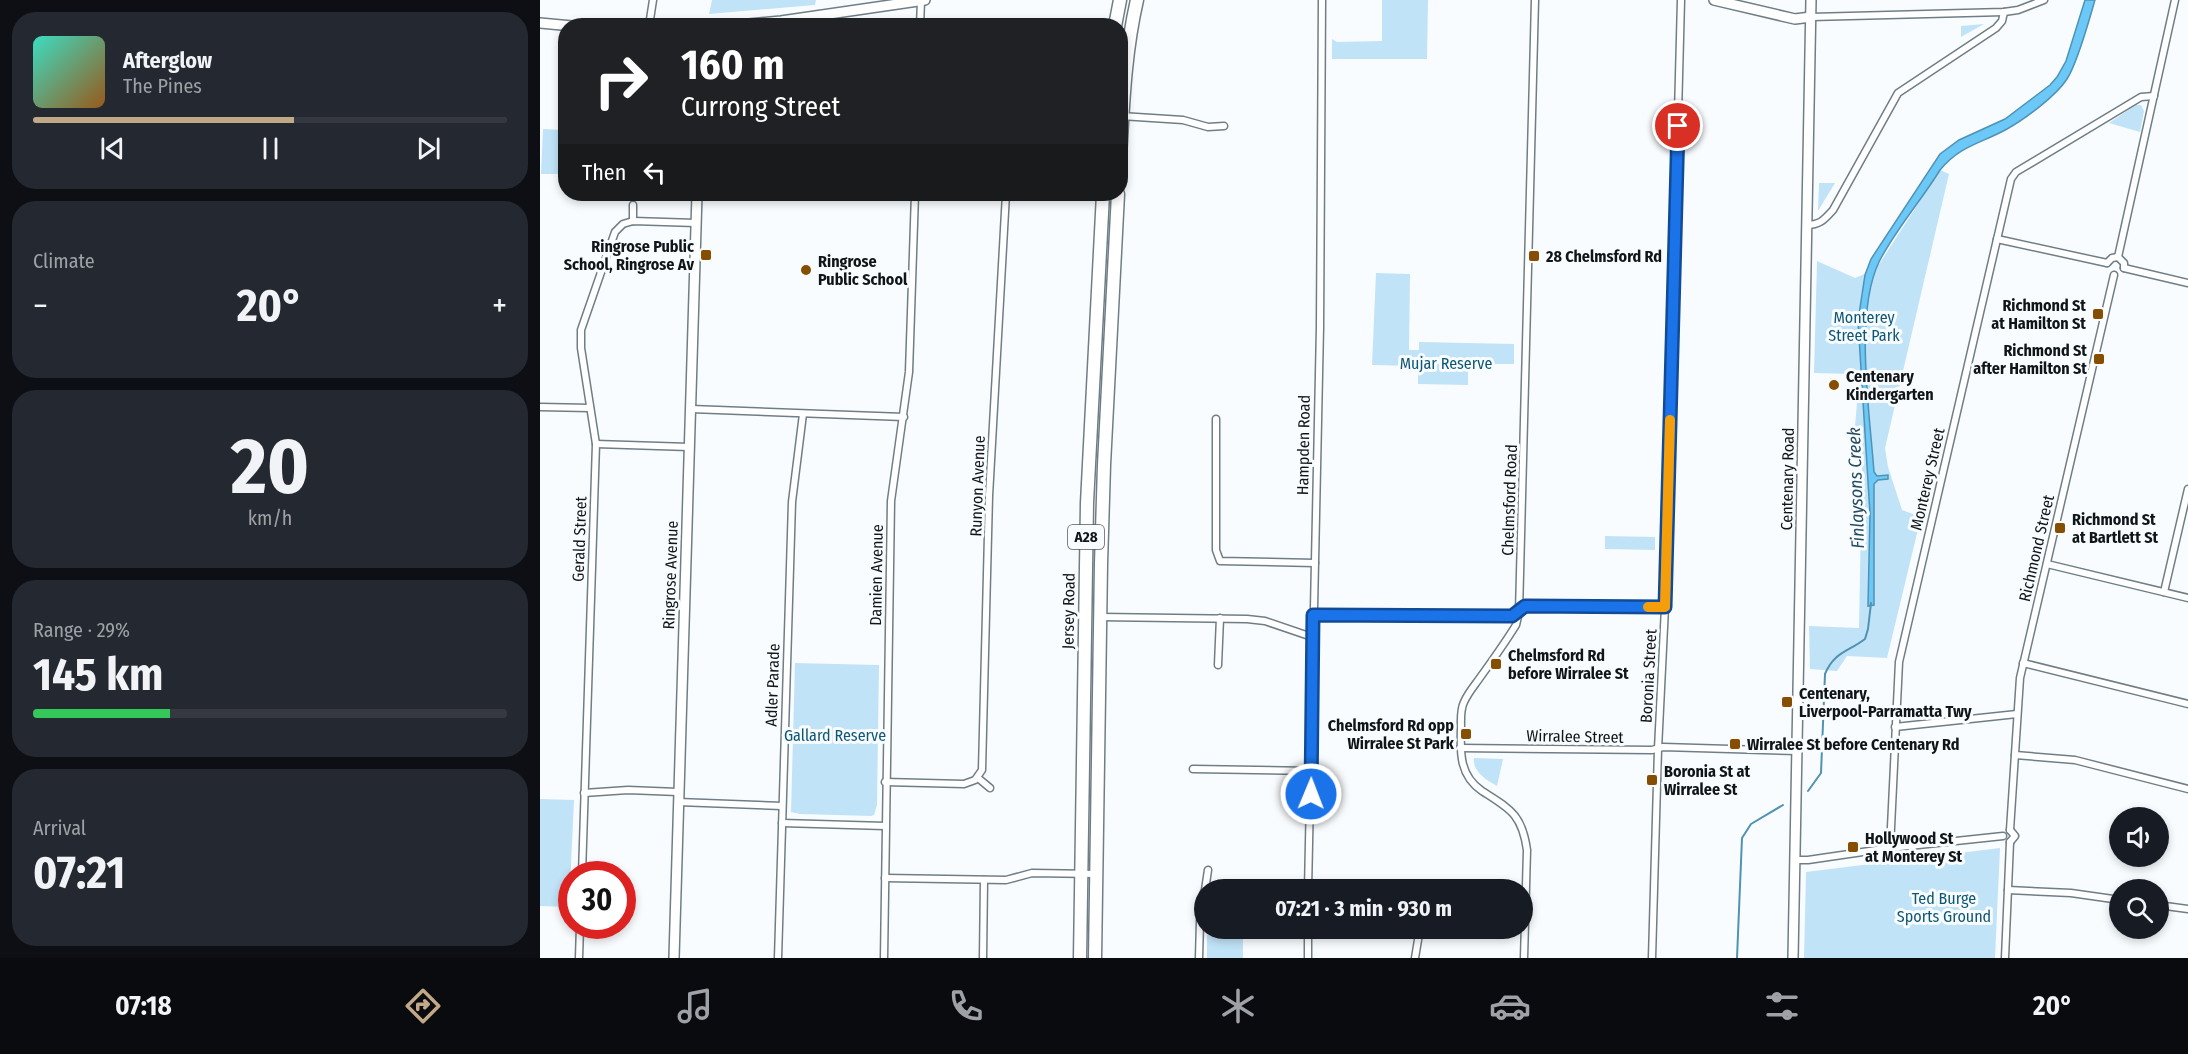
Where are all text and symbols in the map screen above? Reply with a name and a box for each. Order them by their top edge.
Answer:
text: 160 m [681,40,784,90]
icon: right [582,42,660,120]
text: Afterglow [123,47,212,74]
text: The Pines [123,74,202,98]
text: Currong Street [681,91,840,123]
pin [1652,100,1703,151]
icon: arrive [1661,109,1694,142]
icon: previous [96,132,129,165]
icon: pause [254,132,287,165]
icon: next [412,132,445,165]
icon: left [638,156,671,189]
text: Then [582,159,626,186]
place label: Ringrose Public School, Ringrose Av [564,237,694,274]
place label: 28 Chelmsford Rd [1545,247,1662,266]
marker: Ringrose Public School, Ringrose Av [699,248,713,262]
text: Climate [33,249,95,273]
marker: 28 Chelmsford Rd [1527,249,1541,263]
place label: Ringrose Public School [818,252,908,289]
marker: Ringrose Public School [799,263,813,277]
text: 20° [237,279,303,333]
text: − [33,286,48,326]
text: + [492,286,507,326]
place label: Richmond St at Hamilton St [1991,296,2086,333]
marker: Richmond St at Hamilton St [2091,307,2105,321]
park label: Monterey Street Park [1828,308,1900,345]
place label: Richmond St after Hamilton St [1973,341,2087,378]
marker: Richmond St after Hamilton St [2092,352,2106,366]
park label: Mujar Reserve [1400,354,1492,373]
place label: Centenary Kindergarten [1846,367,1934,404]
marker: Centenary Kindergarten [1827,378,1841,392]
street label: Hampden Road [1293,395,1314,495]
text: 20 [231,420,309,514]
street label: Monterey Street [1906,425,1949,532]
street label: Centenary Road [1777,427,1798,531]
water label: Finlaysons Creek [1843,427,1869,549]
street label: Runyon Avenue [966,435,989,537]
street label: Chelmsford Road [1498,444,1521,556]
street label: Richmond Street [2015,492,2058,603]
street label: Gerald Street [569,495,591,582]
text: km/h [248,506,292,530]
place label: Richmond St at Bartlett St [2072,510,2158,547]
street label: Ringrose Avenue [659,520,682,630]
marker: Richmond St at Bartlett St [2053,521,2067,535]
street label: Damien Avenue [866,524,887,626]
road number: A28 [1068,525,1104,549]
street label: Jersey Road [1058,573,1079,649]
text: Range · 29% [33,618,130,642]
street label: Boronia Street [1637,628,1660,724]
street label: Adler Parade [762,643,783,727]
place label: Chelmsford Rd before Wirralee St [1508,646,1629,683]
text: 145 km [33,648,163,702]
marker: Chelmsford Rd before Wirralee St [1489,657,1503,671]
place label: Centenary, Liverpool-Parramatta Twy [1799,684,1972,721]
marker: Centenary, Liverpool-Parramatta Twy [1780,695,1794,709]
place label: Chelmsford Rd opp Wirralee St Park [1328,716,1455,753]
park label: Gallard Reserve [784,726,886,745]
street label: Wirralee Street [1526,726,1625,747]
marker: Chelmsford Rd opp Wirralee St Park [1459,727,1473,741]
place label: Wirralee St before Centenary Rd [1747,735,1960,754]
marker: Wirralee St before Centenary Rd [1728,737,1742,751]
position arrow [1279,762,1343,826]
place label: Boronia St at Wirralee St [1664,762,1750,799]
marker: Boronia St at Wirralee St [1645,773,1659,787]
map controls [2109,807,2169,939]
button: sound [2109,807,2169,867]
text: Arrival [33,816,86,840]
place label: Hollywood St at Monterey St [1865,829,1962,866]
marker: Hollywood St at Monterey St [1846,840,1860,854]
text: 07:21 [33,846,125,900]
speed limit sign: 30 [558,861,636,939]
button: search [2109,879,2169,939]
park label: Ted Burge Sports Ground [1897,889,1991,926]
text: 07:21 · 3 min · 930 m [1275,895,1452,922]
icon: directions [402,985,444,1027]
icon: music [674,985,716,1027]
icon: phone [945,985,987,1027]
icon: climate [1217,985,1259,1027]
icon: car [1489,985,1531,1027]
icon: filters [1761,985,1803,1027]
text: 07:18 [115,990,172,1022]
text: 20° [2033,990,2073,1022]

